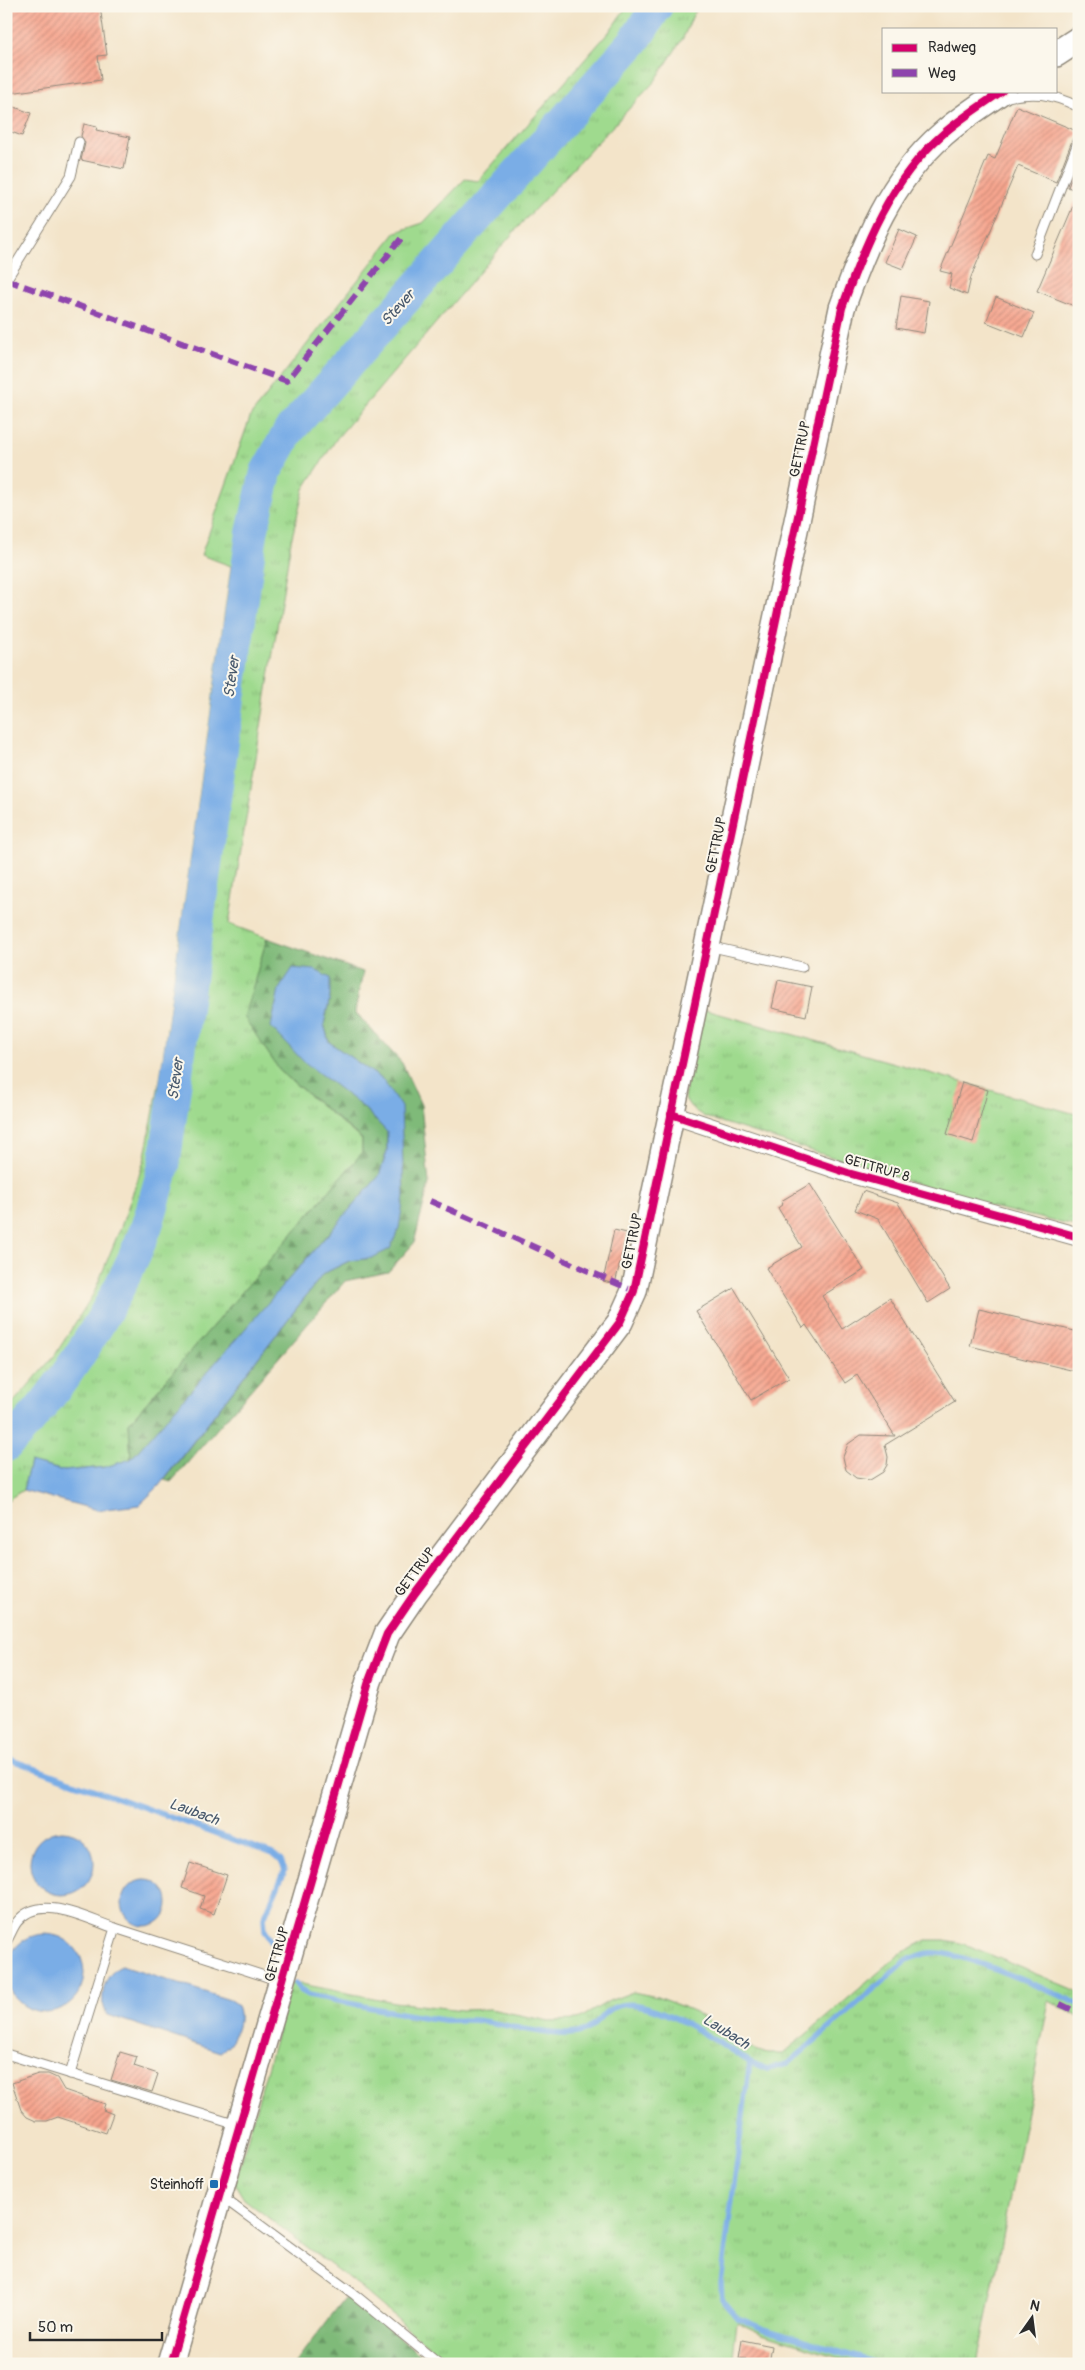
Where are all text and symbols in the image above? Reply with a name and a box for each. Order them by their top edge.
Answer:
legend [882,28,1058,92]
text: Radweg [928,38,976,57]
text: Weg [928,64,956,83]
water label: Stever [377,285,420,330]
street label: GETTRUP [786,419,814,479]
water label: Stever [220,653,245,699]
street label: GETTRUP [702,815,730,875]
water label: Stever [164,1055,189,1101]
street label: GETTRUP 8 [842,1151,912,1185]
street label: GETTRUP [618,1211,646,1271]
street label: GETTRUP [391,1544,439,1600]
water label: Laubach [166,1794,222,1830]
street label: GETTRUP [261,1924,293,1984]
water label: Laubach [699,2010,754,2054]
place label: Steinhoff [150,2176,204,2193]
marker: Steinhoff [208,2178,220,2190]
north arrow [1008,2292,1058,2342]
text: N [1028,2296,1042,2315]
scale bar [30,2310,162,2342]
text: 50 m [38,2318,73,2337]

